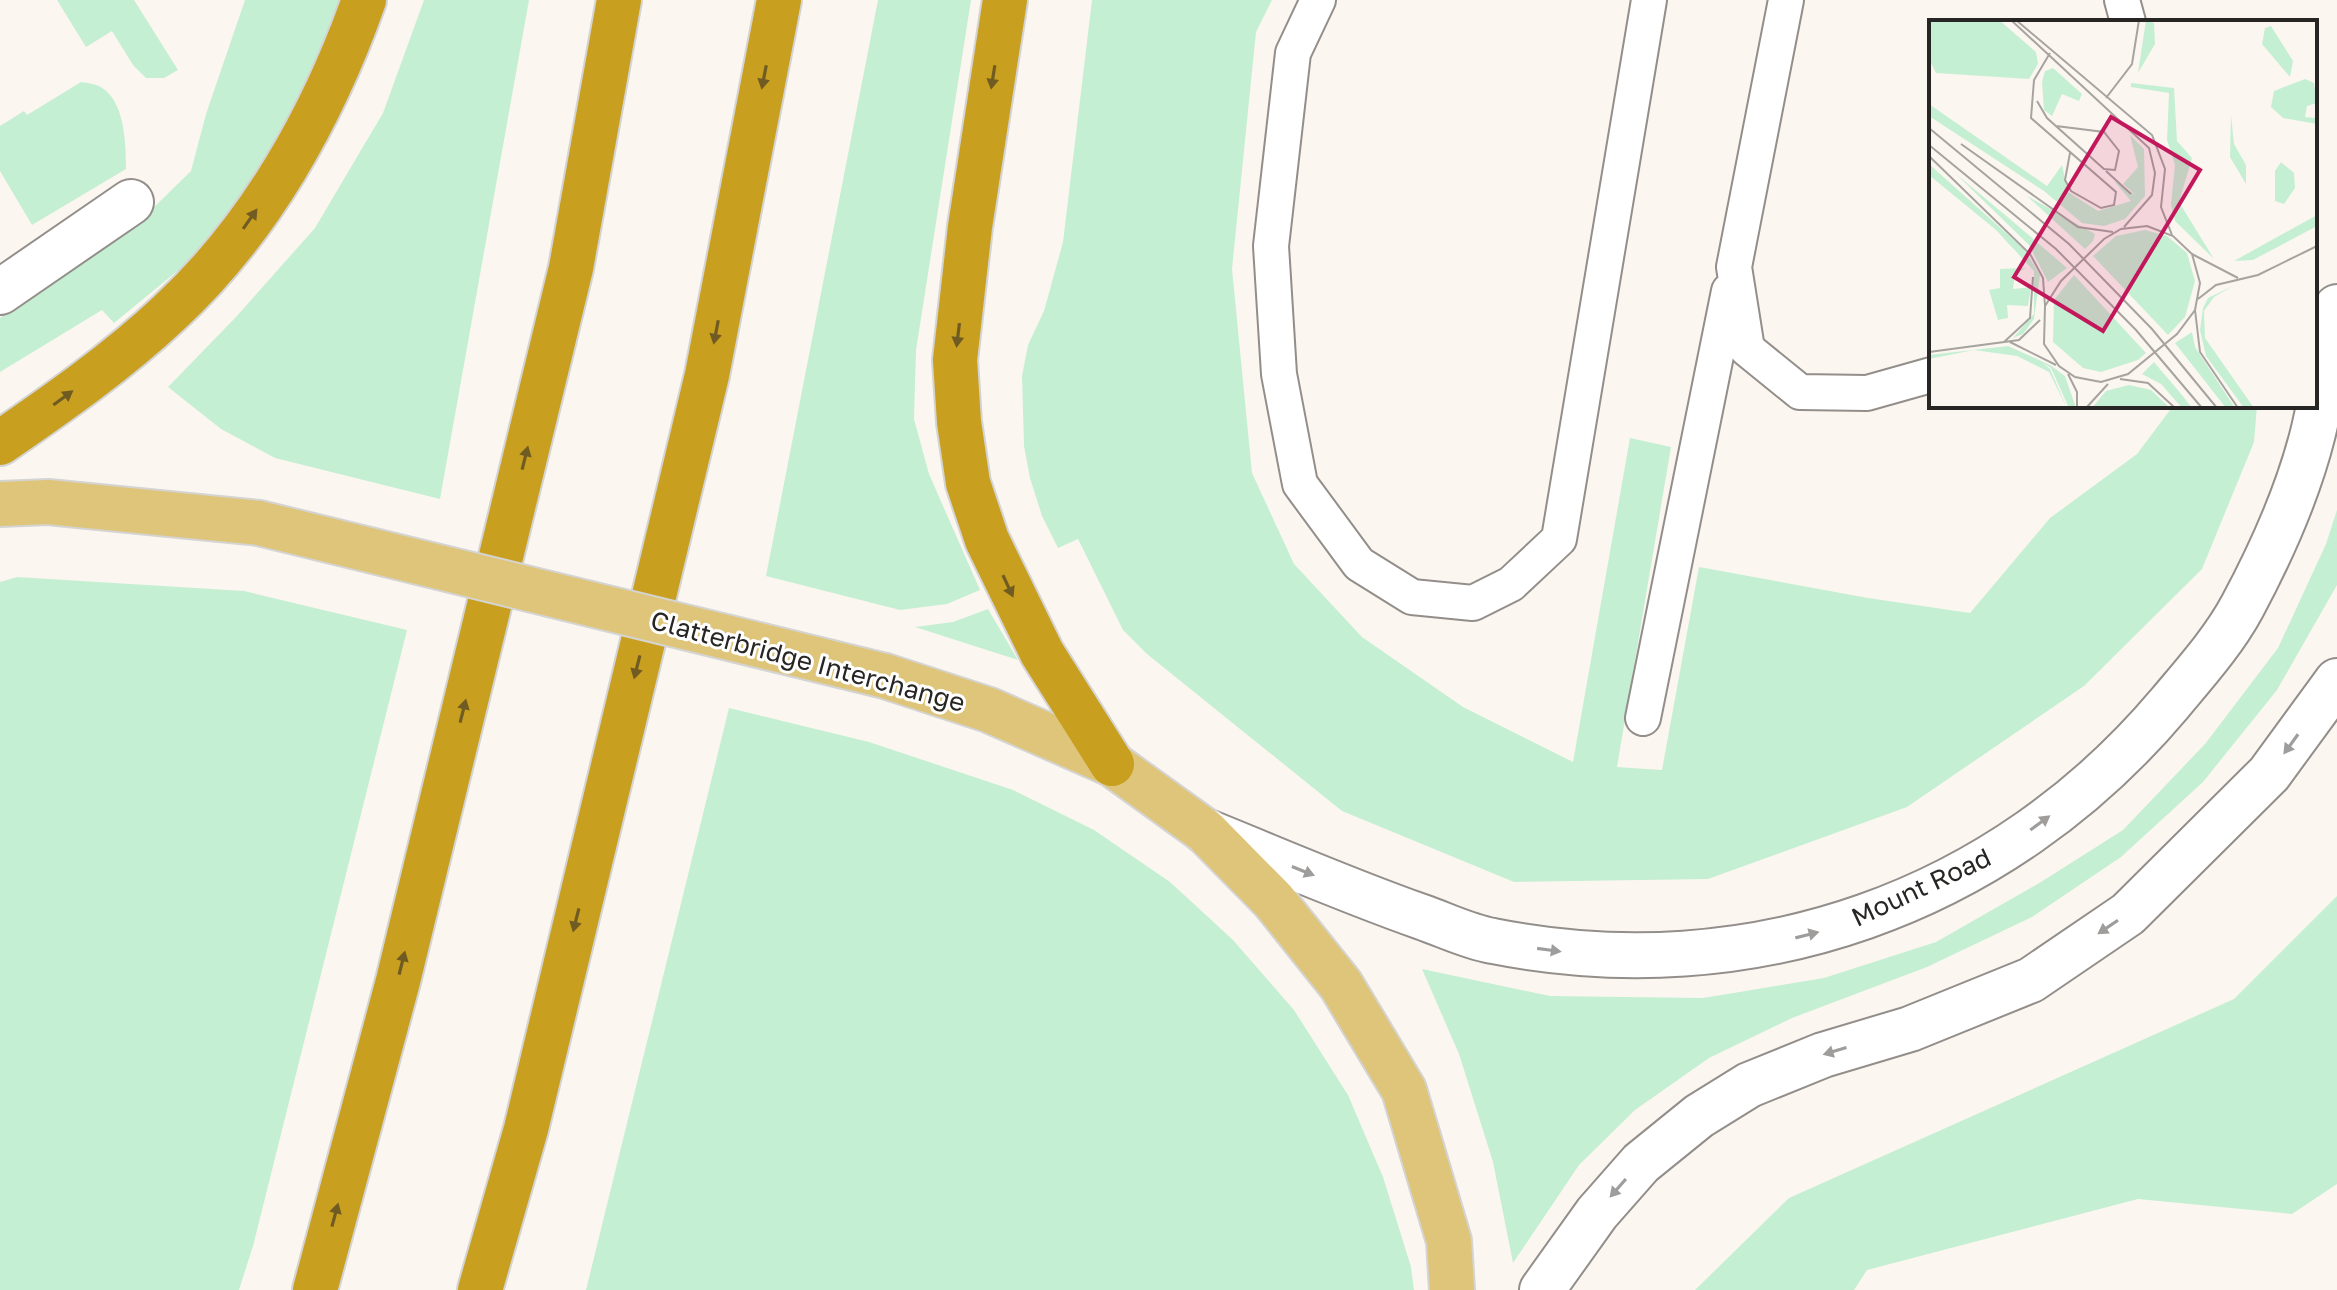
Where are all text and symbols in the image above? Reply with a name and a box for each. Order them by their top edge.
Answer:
inset map [1929,20,2317,408]
one-way arrow [758,64,770,89]
one-way arrow [986,65,999,90]
one-way arrow [242,209,257,230]
one-way arrow [709,320,721,345]
one-way arrow [951,323,964,348]
one-way arrow [53,390,74,406]
one-way arrow [519,445,531,470]
one-way arrow [1001,574,1015,598]
street label: Clatterbridge Interchange [648,604,968,718]
one-way arrow [631,654,643,679]
one-way arrow [458,698,470,723]
one-way arrow [2284,733,2299,754]
one-way arrow [2029,815,2051,831]
street label: Mount Road [1846,841,1996,933]
one-way arrow [1291,865,1315,878]
one-way arrow [570,907,582,932]
one-way arrow [2098,919,2119,934]
one-way arrow [1795,928,1820,940]
one-way arrow [1537,944,1562,957]
one-way arrow [396,951,409,976]
one-way arrow [1823,1045,1847,1058]
one-way arrow [1610,1179,1628,1198]
one-way arrow [330,1202,342,1227]

